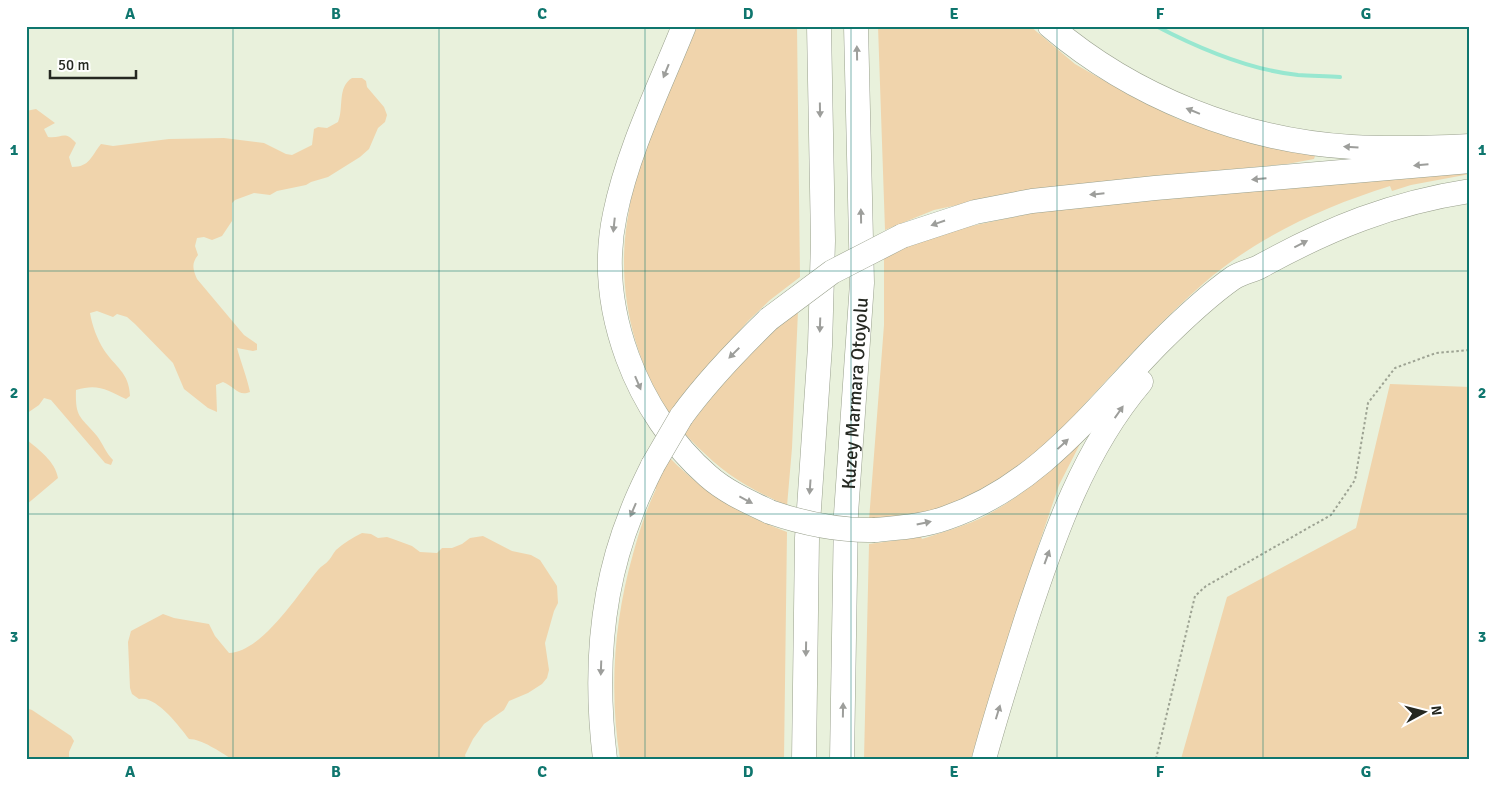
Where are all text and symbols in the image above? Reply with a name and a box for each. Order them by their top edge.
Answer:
text: A [125,4,136,24]
text: B [331,4,341,24]
text: C [537,4,547,24]
text: D [743,4,754,24]
text: E [949,4,959,24]
text: F [1156,4,1165,24]
text: G [1361,4,1371,24]
one-way arrow [853,45,861,61]
scale bar [50,48,136,80]
text: 50 m [58,56,89,74]
one-way arrow [662,64,669,79]
one-way arrow [817,102,825,118]
one-way arrow [1186,106,1200,114]
text: 1 [10,140,19,160]
text: 1 [1478,140,1487,160]
one-way arrow [1343,142,1359,150]
one-way arrow [1413,161,1429,169]
one-way arrow [1251,176,1267,184]
one-way arrow [1089,190,1105,198]
one-way arrow [857,207,865,223]
one-way arrow [610,217,618,233]
one-way arrow [930,219,945,227]
one-way arrow [1294,240,1308,248]
street label: Kuzey Marmara Otoyolu [837,297,874,490]
one-way arrow [816,317,824,333]
one-way arrow [728,347,740,359]
one-way arrow [634,376,642,391]
text: 2 [10,383,18,403]
text: 2 [1478,383,1486,403]
one-way arrow [1114,405,1124,419]
one-way arrow [1056,438,1068,450]
one-way arrow [806,479,814,495]
one-way arrow [740,496,753,505]
one-way arrow [628,502,636,517]
one-way arrow [916,519,931,527]
one-way arrow [1044,550,1051,565]
text: 3 [10,627,18,647]
text: 3 [1478,627,1486,647]
one-way arrow [802,642,810,658]
one-way arrow [597,660,605,676]
north arrow [1398,688,1448,738]
one-way arrow [839,702,847,718]
one-way arrow [994,704,1002,719]
text: N [1427,705,1445,716]
text: A [125,762,136,782]
text: B [331,762,341,782]
text: C [537,762,547,782]
text: D [743,762,754,782]
text: E [949,762,959,782]
text: F [1156,762,1165,782]
text: G [1361,762,1371,782]

